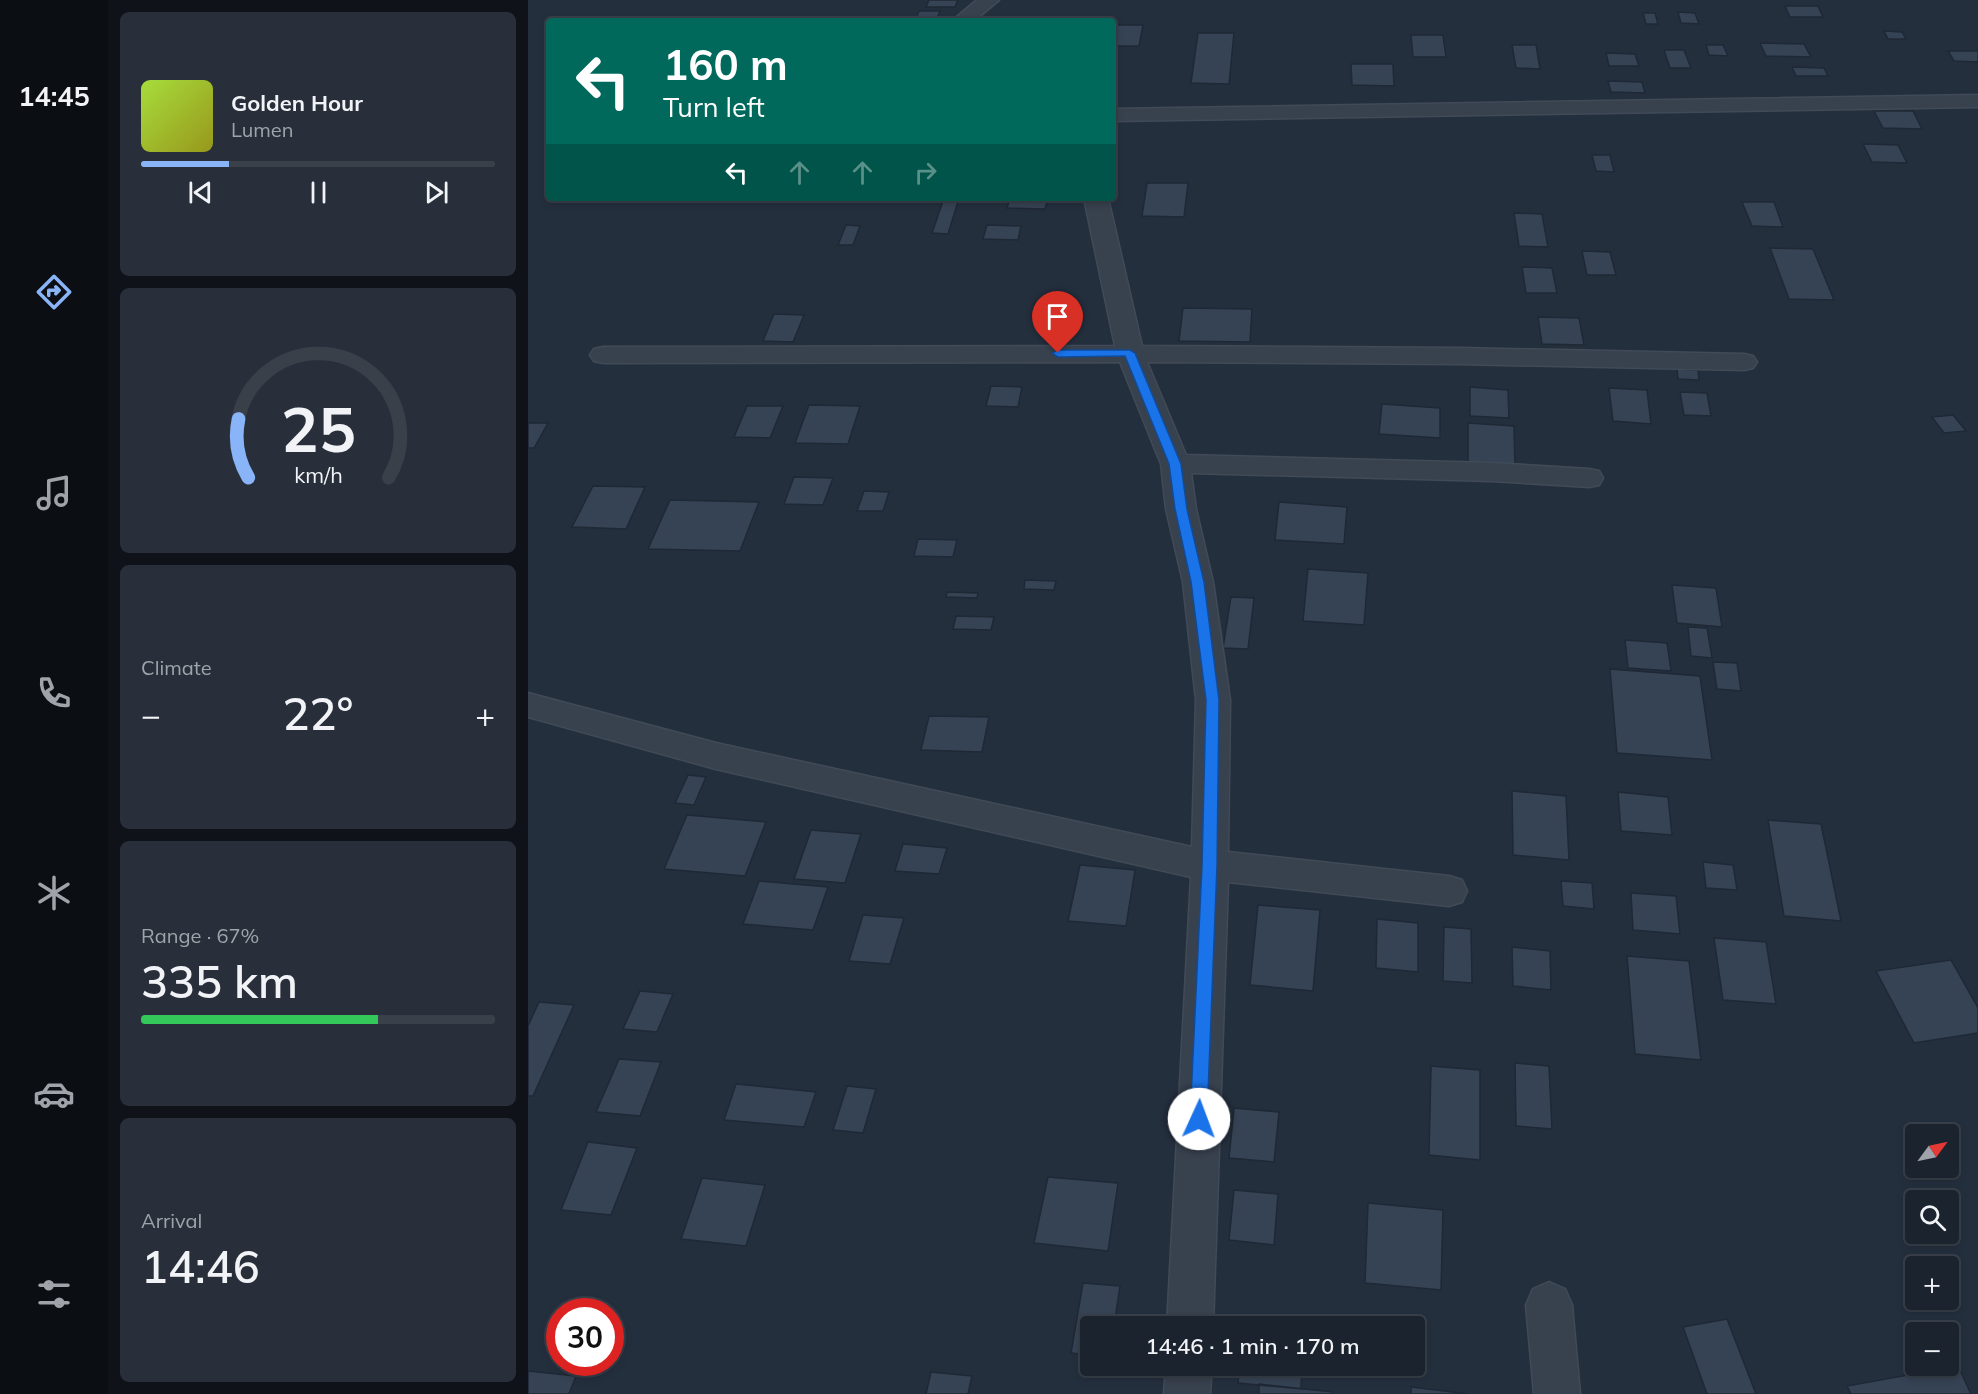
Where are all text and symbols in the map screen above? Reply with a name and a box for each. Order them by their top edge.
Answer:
text: 160 m [663,38,788,91]
icon: left [564,42,642,120]
text: 14:45 [18,79,90,113]
text: Golden Hour [231,89,363,117]
text: Turn left [663,90,765,124]
text: Lumen [231,117,293,142]
icon: left [720,156,753,189]
icon: ahead [783,156,816,189]
icon: ahead [846,156,879,189]
icon: right [909,156,942,189]
icon: previous [184,176,217,209]
icon: pause [302,176,335,209]
icon: next [420,176,453,209]
icon: directions [33,271,75,313]
pin [1032,291,1083,353]
icon: arrive [1041,300,1074,333]
text: 25 [281,389,355,468]
text: km/h [294,461,342,488]
icon: music [33,472,75,514]
text: Climate [141,655,212,680]
icon: phone [33,672,75,714]
text: 22° [283,685,353,741]
text: − [141,694,161,735]
text: + [475,694,495,735]
icon: climate [33,872,75,914]
text: Range · 67% [141,923,259,948]
text: 335 km [141,953,298,1009]
icon: car [33,1073,75,1115]
position arrow [1167,1087,1231,1151]
north arrow [1905,1124,1959,1178]
map controls [1905,1124,1959,1376]
button: search [1905,1190,1959,1244]
text: Arrival [141,1208,202,1233]
text: 14:46 [141,1238,260,1294]
button: + [1905,1256,1959,1310]
icon: filters [33,1273,75,1315]
speed limit sign: 30 [546,1298,624,1376]
button: − [1905,1322,1959,1376]
text: 14:46 · 1 min · 170 m [1145,1332,1360,1360]

